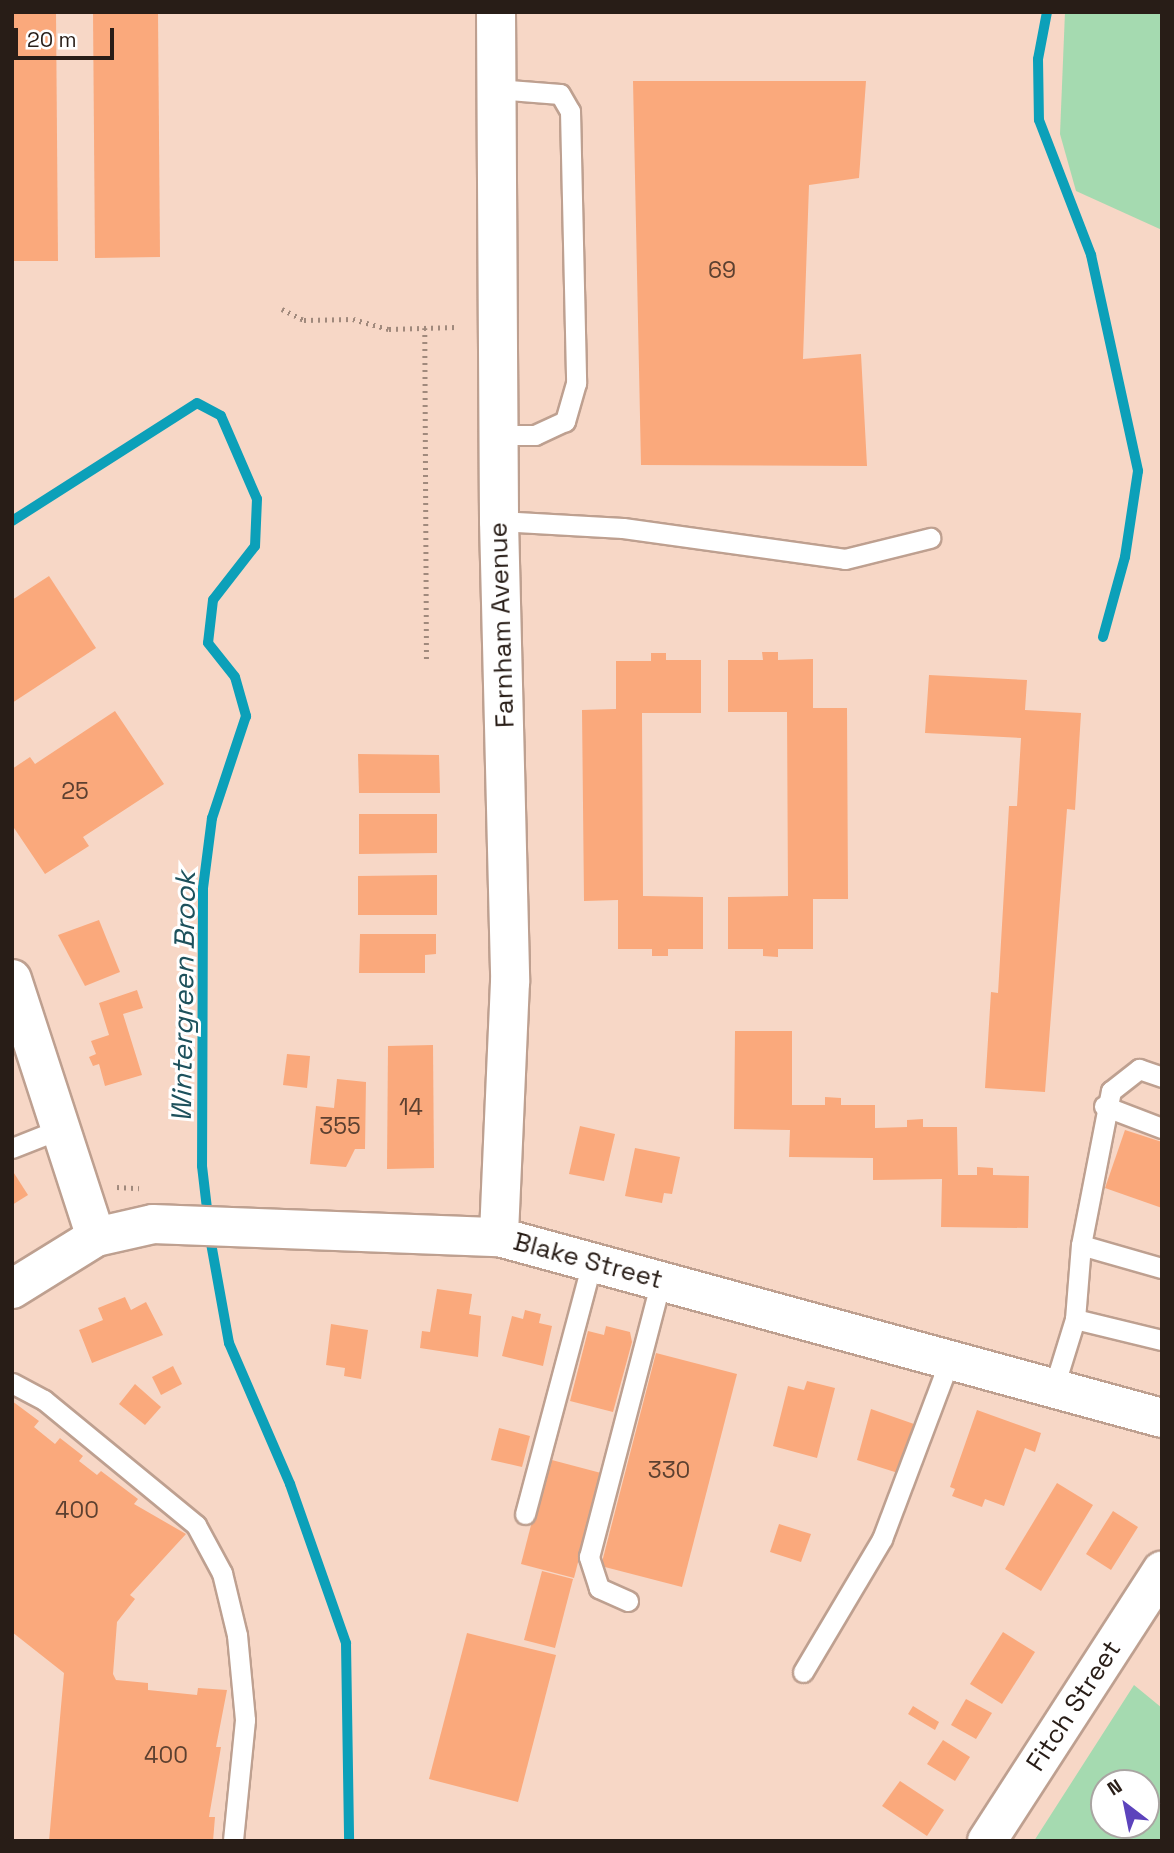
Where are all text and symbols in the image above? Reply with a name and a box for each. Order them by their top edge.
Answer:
scale bar [18,14,117,58]
text: 20 m [27,26,77,53]
house number: 69 [708,256,736,284]
street label: Farnham Avenue [483,521,521,729]
house number: 25 [61,777,89,805]
water label: Wintergreen Brook [164,871,202,1123]
house number: 14 [399,1093,423,1121]
house number: 355 [319,1112,361,1140]
street label: Blake Street [510,1226,666,1296]
house number: 330 [648,1456,690,1484]
house number: 400 [55,1496,99,1524]
street label: Fitch Street [1020,1635,1128,1777]
house number: 400 [144,1741,188,1769]
north arrow [1090,1769,1160,1839]
text: N [1103,1773,1127,1801]

